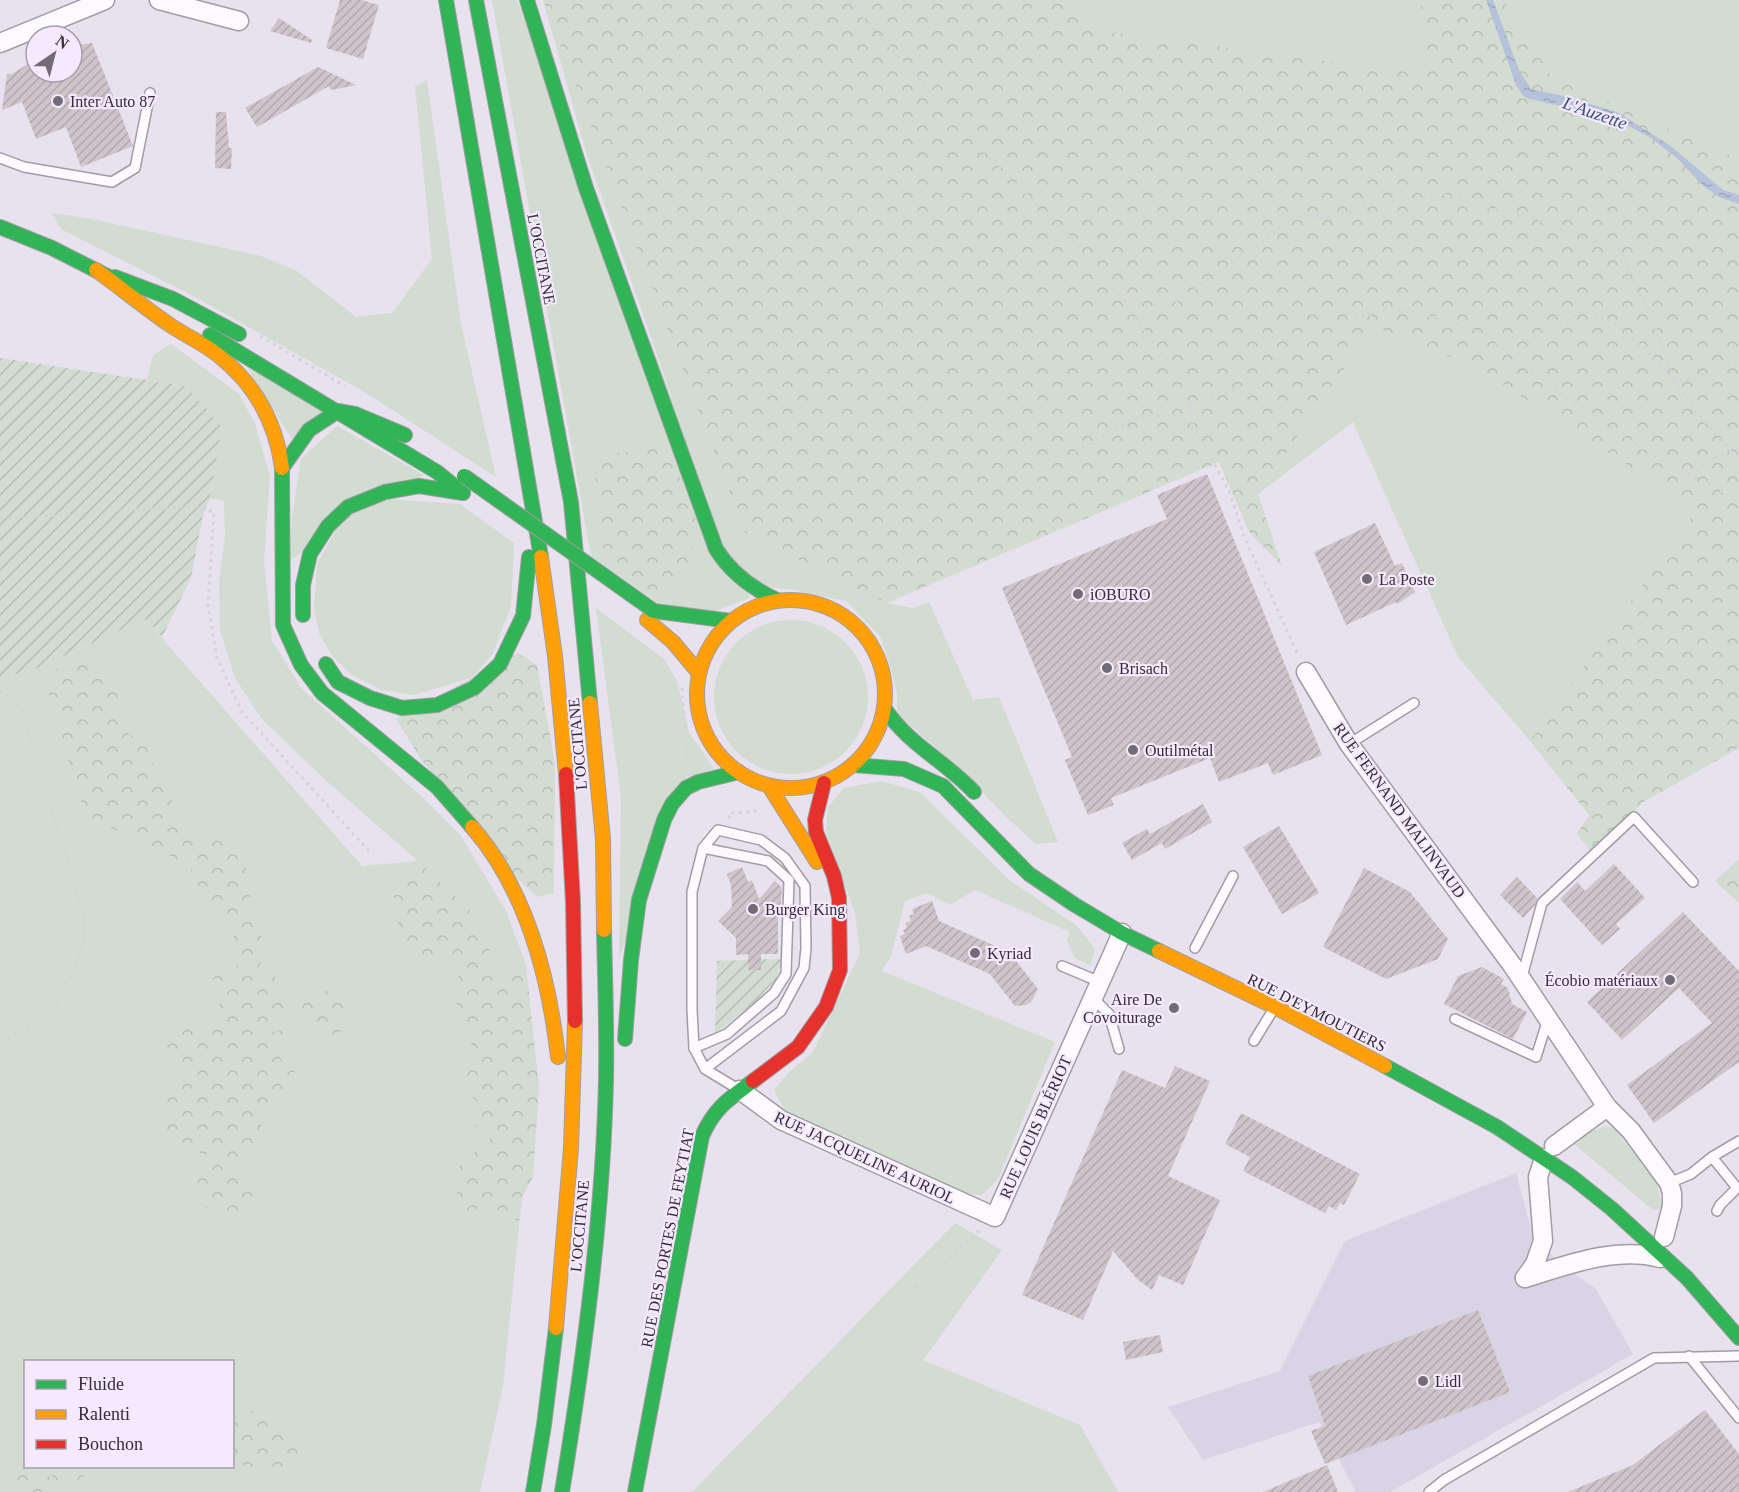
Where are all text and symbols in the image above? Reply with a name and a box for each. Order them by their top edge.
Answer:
north arrow [24,24,84,84]
text: N [53,32,72,53]
water label: L'Auzette [1559,92,1630,133]
place label: Inter Auto 87 [70,93,155,110]
marker: Inter Auto 87 [51,94,65,108]
street label: L'OCCITANE [524,212,559,306]
place label: La Poste [1379,571,1435,588]
marker: La Poste [1360,572,1374,586]
place label: iOBURO [1090,586,1150,603]
marker: iOBURO [1071,587,1085,601]
place label: Brisach [1119,660,1168,677]
marker: Brisach [1100,661,1114,675]
street label: L'OCCITANE [565,697,590,791]
street label: RUE FERNAND MALINVAUD [1330,719,1469,901]
place label: Outilmétal [1145,742,1214,759]
marker: Outilmétal [1126,743,1140,757]
place label: Burger King [765,901,845,919]
marker: Burger King [746,902,760,916]
place label: Kyriad [987,945,1031,963]
marker: Kyriad [968,946,982,960]
street label: RUE D'EYMOUTIERS [1245,970,1389,1055]
place label: Écobio matériaux [1545,971,1658,989]
marker: Écobio matériaux [1663,973,1677,987]
place label: Aire De Covoiturage [1083,991,1162,1027]
marker: Aire De Covoiturage [1167,1001,1181,1015]
street label: RUE LOUIS BLÉRIOT [995,1052,1075,1201]
street label: RUE JACQUELINE AURIOL [772,1108,958,1207]
street label: RUE DES PORTES DE FEYTIAT [638,1127,697,1349]
street label: L'OCCITANE [567,1179,592,1273]
legend [24,1360,234,1468]
place label: Lidl [1435,1373,1462,1390]
text: Fluide [78,1374,124,1394]
marker: Lidl [1416,1374,1430,1388]
text: Ralenti [78,1404,130,1424]
text: Bouchon [78,1434,143,1454]

